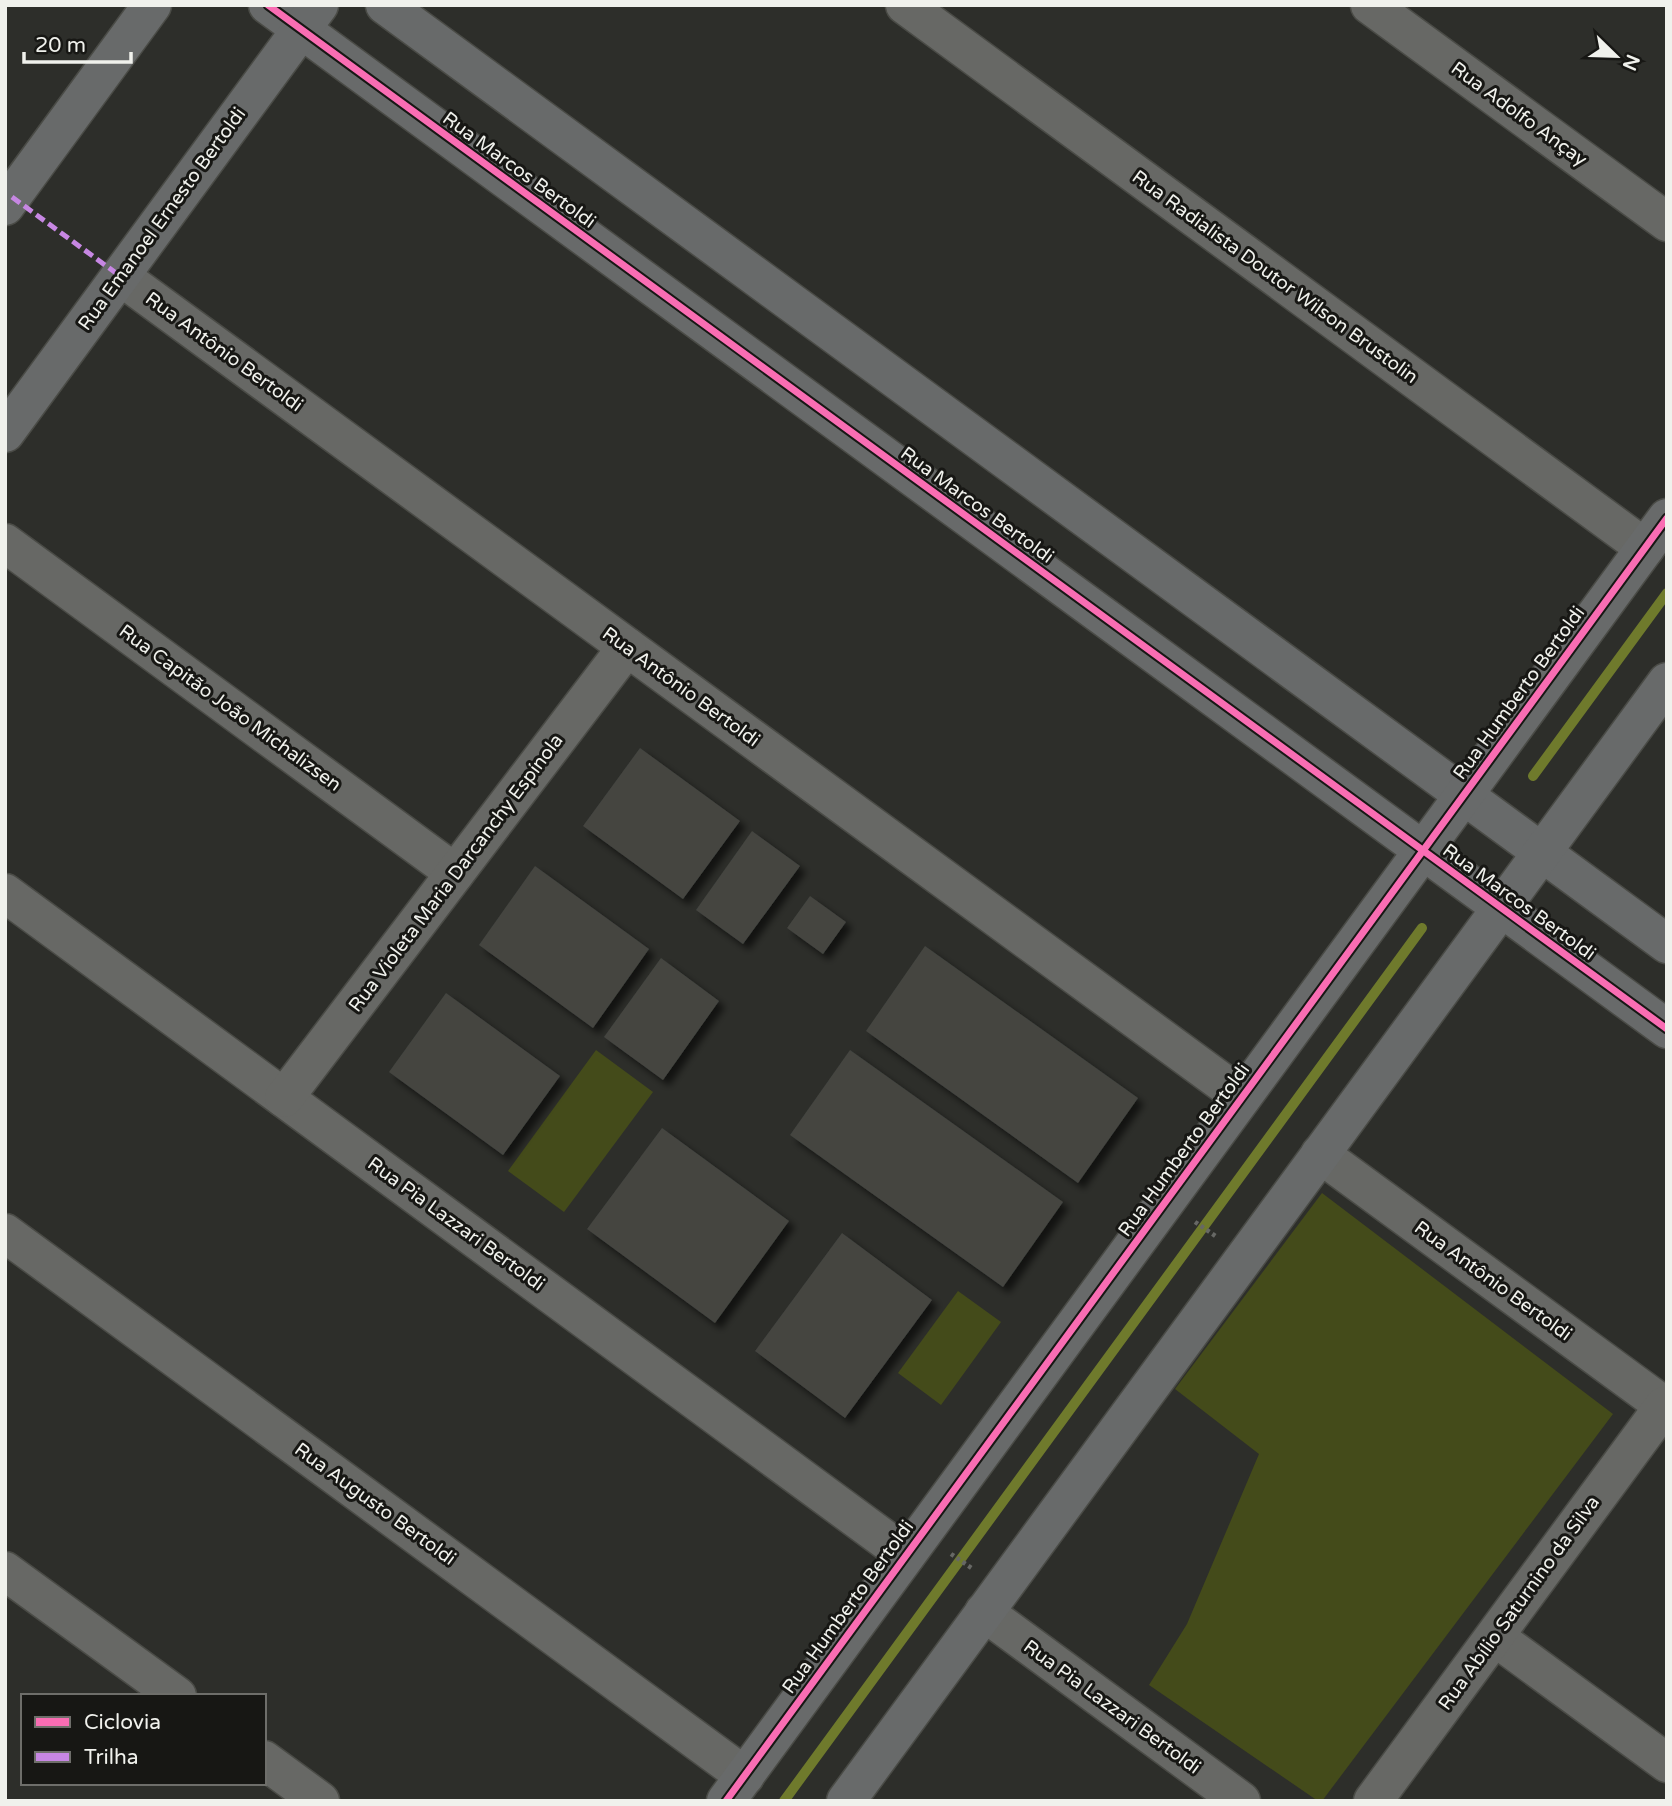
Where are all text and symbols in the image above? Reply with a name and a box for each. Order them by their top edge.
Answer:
scale bar [24,21,131,65]
north arrow [1581,21,1651,91]
text: 20 m [35,33,86,58]
text: N [1618,51,1644,74]
street label: Rua Adolfo Ançay [1447,57,1591,171]
street label: Rua Emanoel Ernesto Bertoldi [74,103,250,335]
street label: Rua Marcos Bertoldi [438,107,600,233]
street label: Rua Radialista Doutor Wilson Brustolin [1128,166,1422,388]
street label: Rua Antônio Bertoldi [141,288,307,416]
street label: Rua Marcos Bertoldi [896,442,1058,568]
street label: Rua Humberto Bertoldi [1449,602,1589,784]
street label: Rua Capitão João Michalizsen [115,620,345,796]
street label: Rua Antônio Bertoldi [598,623,764,751]
street label: Rua Violeta Maria Darcanchy Espínola [344,730,568,1016]
street label: Rua Marcos Bertoldi [1438,839,1600,965]
street label: Rua Humberto Bertoldi [1114,1059,1254,1241]
street label: Rua Pia Lazzari Bertoldi [363,1152,549,1296]
street label: Rua Antônio Bertoldi [1410,1217,1576,1345]
street label: Rua Augusto Bertoldi [290,1438,460,1570]
street label: Rua Abílio Saturnino da Silva [1434,1492,1604,1714]
street label: Rua Humberto Bertoldi [778,1516,918,1698]
street label: Rua Pia Lazzari Bertoldi [1019,1635,1205,1779]
legend [21,1694,266,1785]
text: Ciclovia [84,1710,161,1735]
text: Trilha [84,1745,139,1770]

